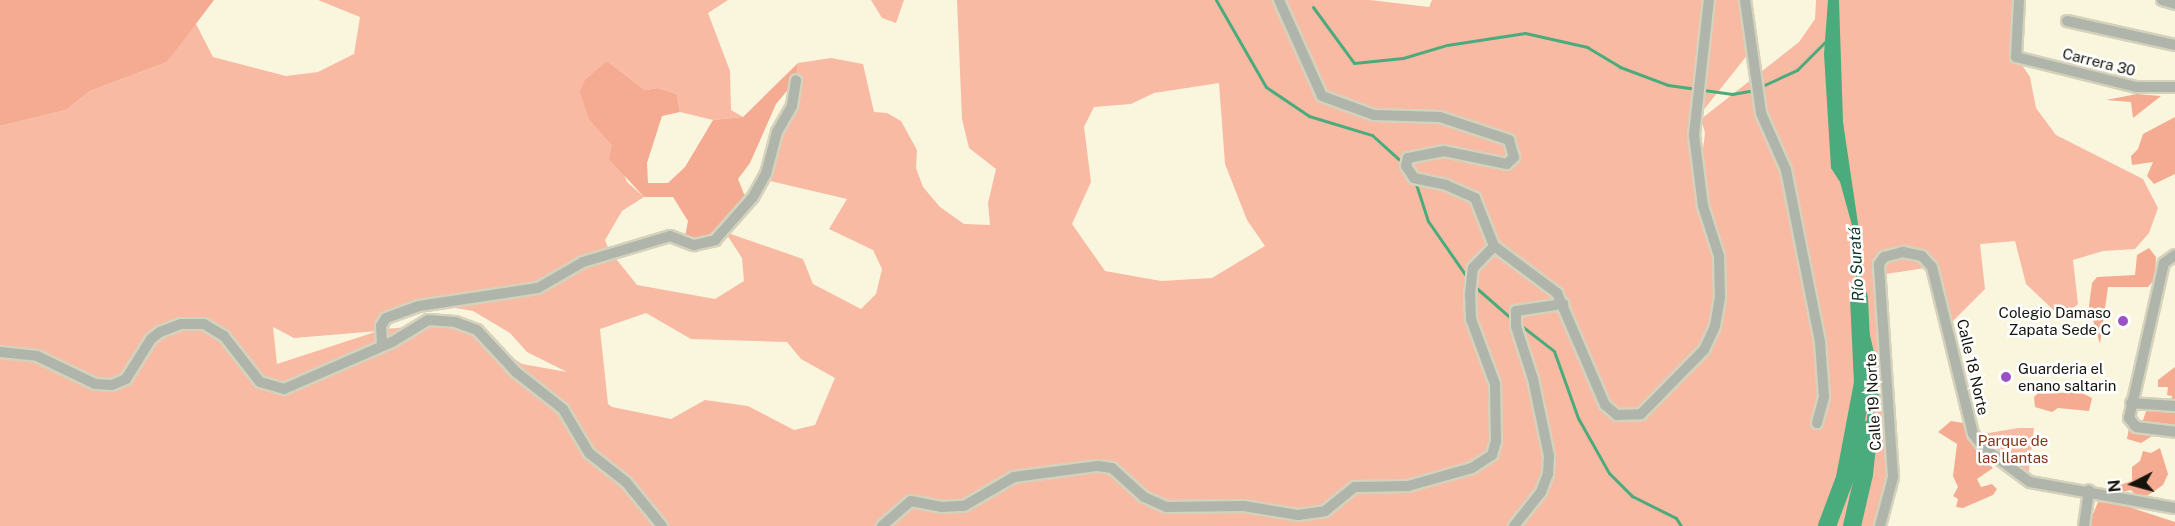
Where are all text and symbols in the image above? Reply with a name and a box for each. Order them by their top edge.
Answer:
street label: Carrera 30 [2061,44,2137,80]
water label: Río Suratá [1845,226,1869,302]
place label: Colegio Damaso Zapata Sede C [1998,303,2111,338]
marker: Colegio Damaso Zapata Sede C [2116,314,2130,328]
street label: Calle 18 Norte [1953,317,1993,417]
street label: Calle 19 Norte [1861,353,1885,451]
place label: Guarderia el enano saltarin [2018,359,2116,394]
marker: Guarderia el enano saltarin [1999,370,2013,384]
park label: Parque de las llantas [1978,431,2048,466]
north arrow [2103,454,2163,514]
text: N [2105,479,2125,493]

